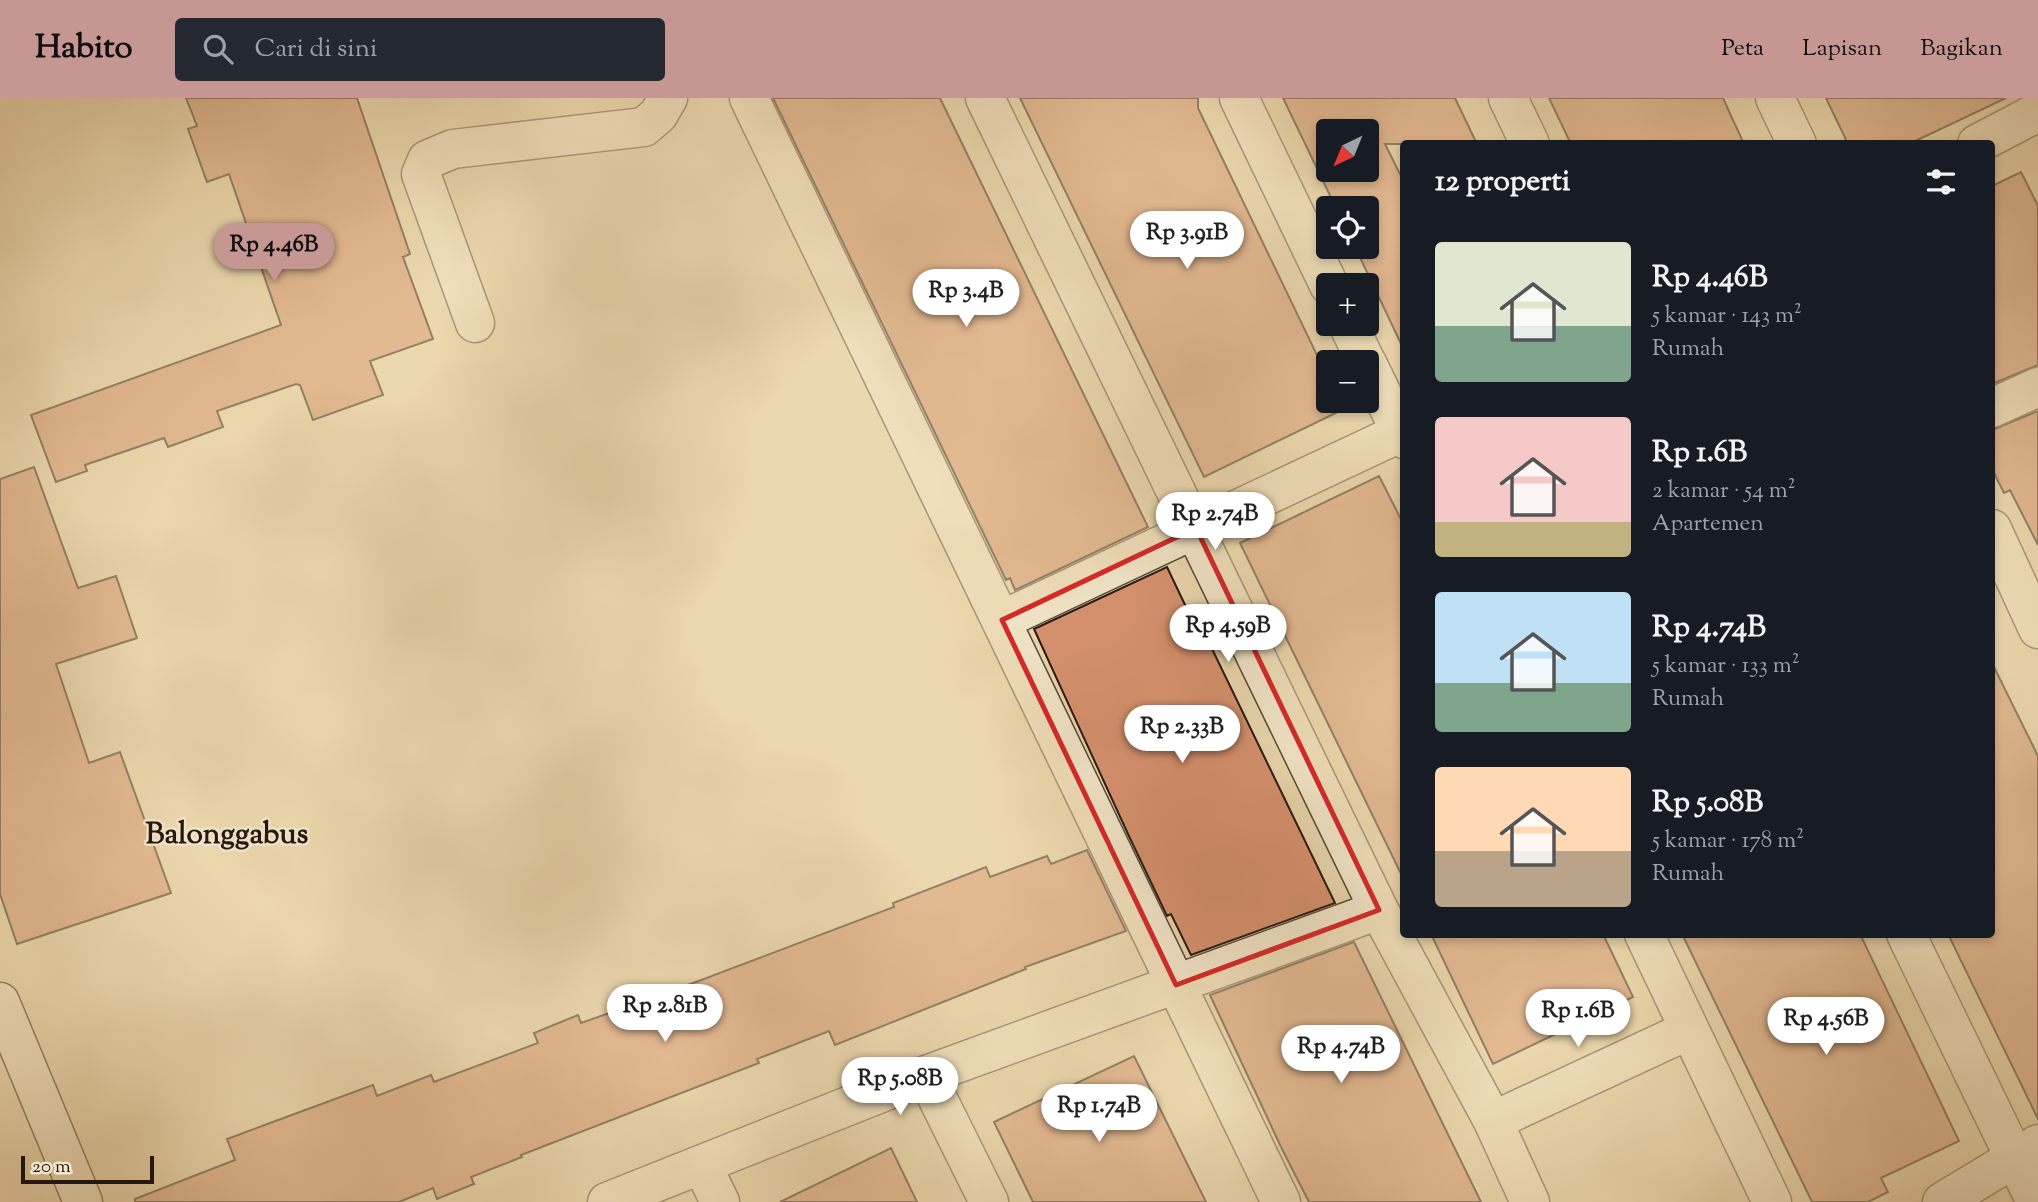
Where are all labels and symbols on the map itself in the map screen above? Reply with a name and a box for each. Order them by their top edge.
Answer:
north arrow [1316,119,1379,182]
pin: Rp 3.91B [1115,212,1259,271]
pin: Rp 4.46B [202,223,346,283]
pin: Rp 3.4B [901,270,1031,329]
pin: Rp 2.74B [1143,492,1287,552]
pin: Rp 4.59B [1156,604,1300,664]
pin: Rp 2.33B [1110,706,1254,765]
district label: Balonggabus [146,814,309,857]
pin: Rp 2.81B [593,984,737,1044]
pin: Rp 1.6B [1513,990,1643,1049]
pin: Rp 4.56B [1754,998,1898,1057]
pin: Rp 4.74B [1269,1026,1413,1085]
pin: Rp 5.08B [828,1058,972,1117]
pin: Rp 1.74B [1027,1084,1171,1144]
scale bar [21,1153,154,1185]

